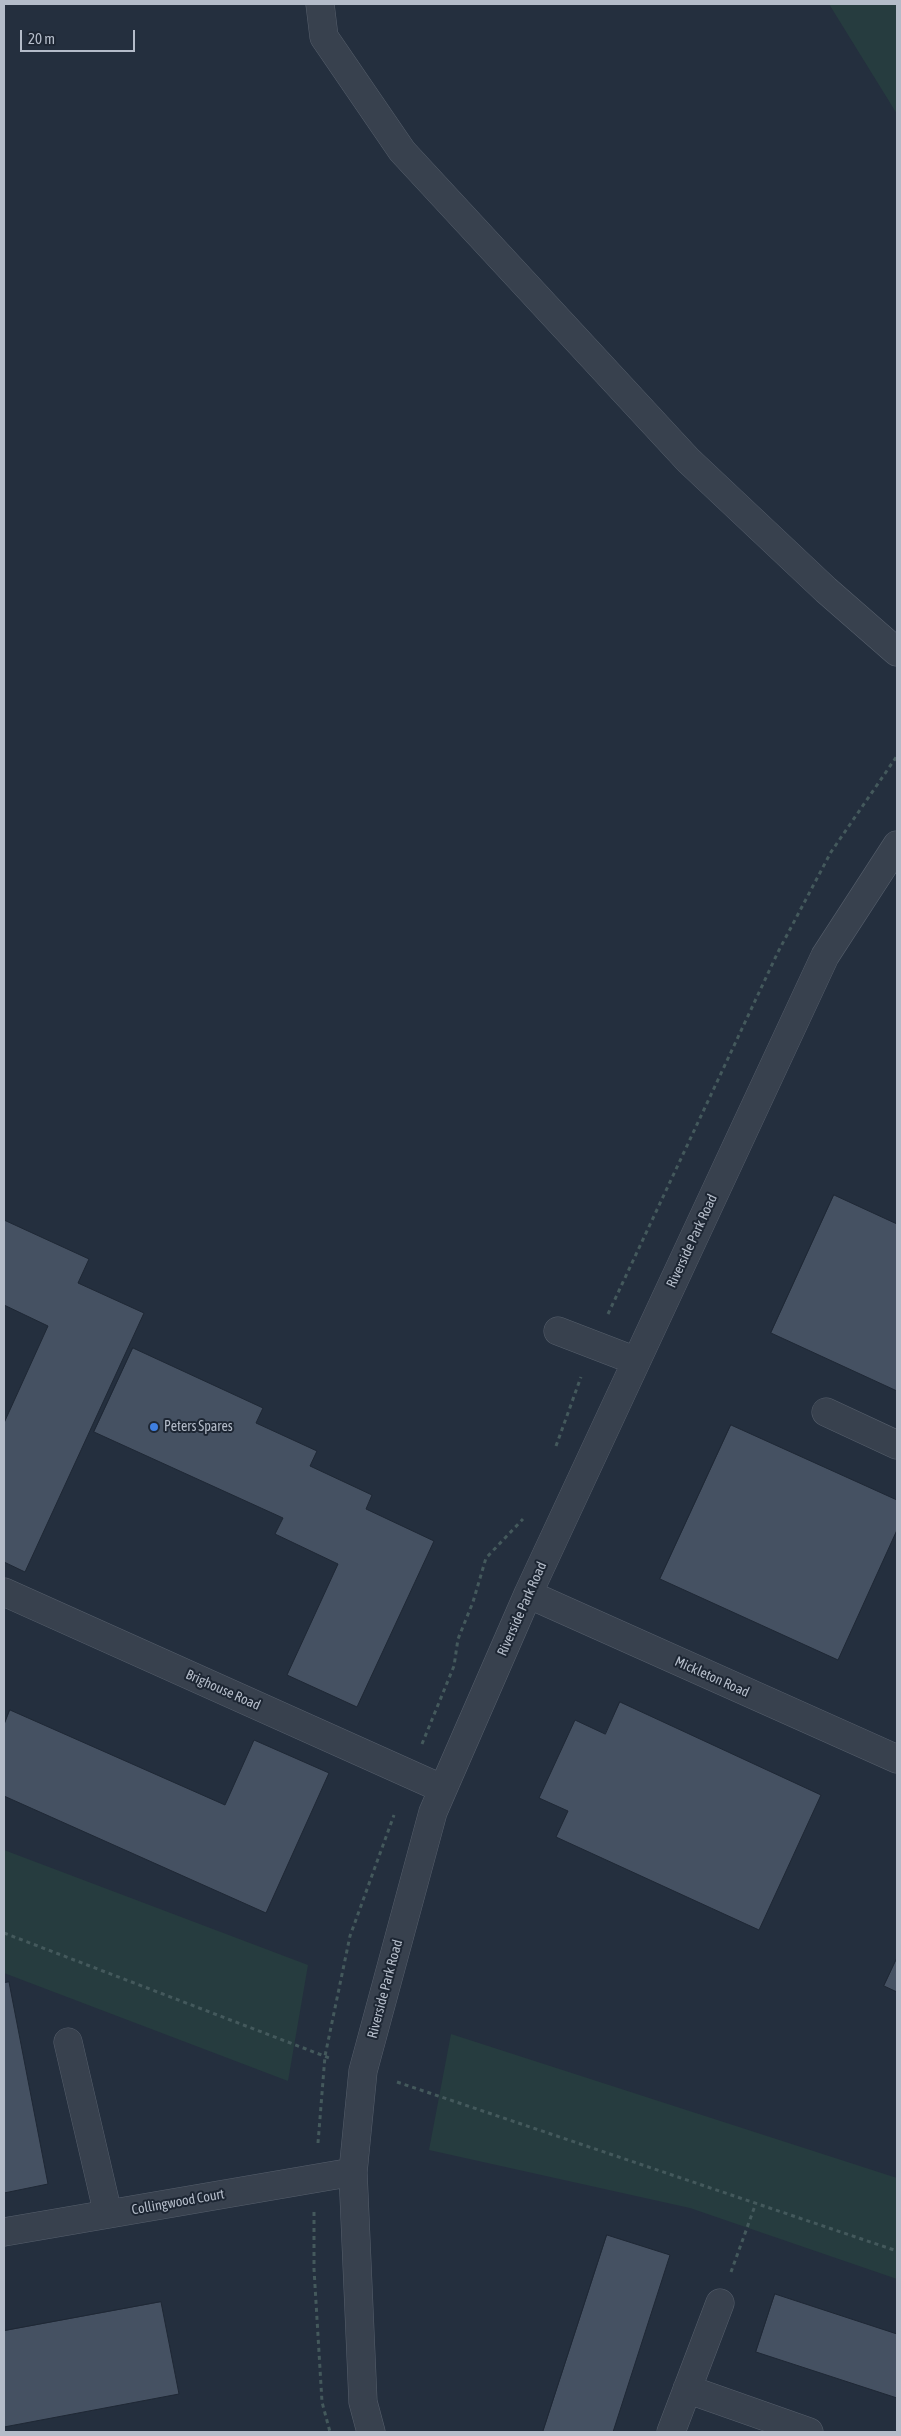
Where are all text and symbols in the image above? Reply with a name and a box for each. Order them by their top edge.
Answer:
scale bar [22,20,138,52]
text: 20 m [28,30,55,47]
street label: Riverside Park Road [663,1191,721,1291]
place label: Peters Spares [164,1419,233,1435]
marker: Peters Spares [148,1421,160,1433]
street label: Riverside Park Road [494,1559,550,1659]
street label: Mickleton Road [672,1653,752,1701]
street label: Brighouse Road [183,1666,263,1714]
street label: Riverside Park Road [364,1938,406,2040]
street label: Collingwood Court [130,2186,226,2218]

